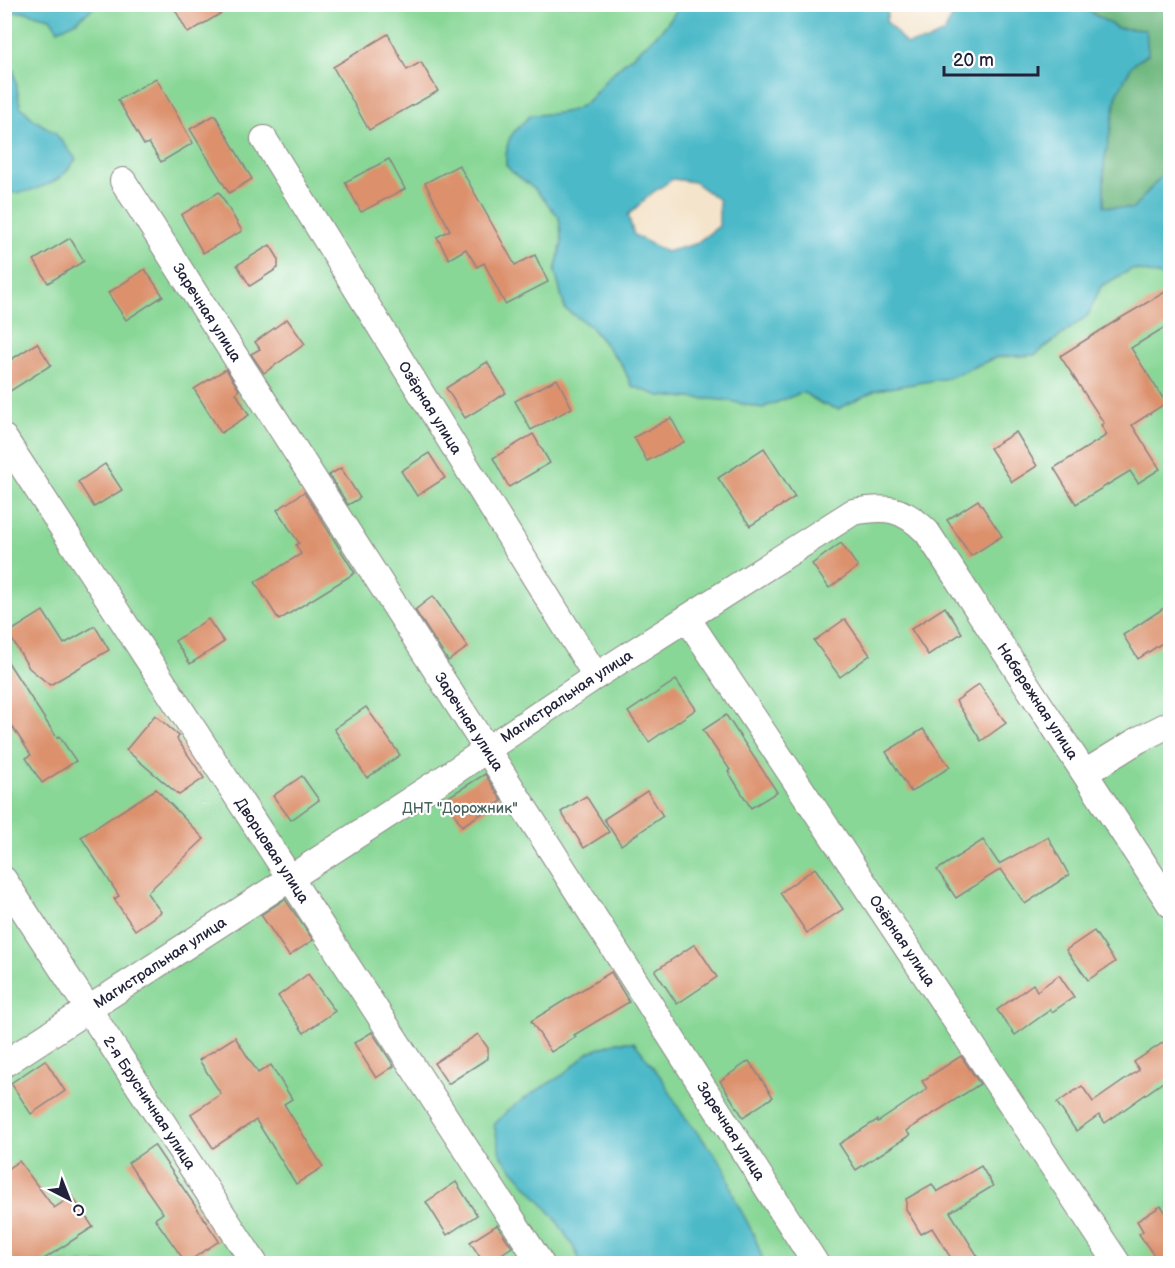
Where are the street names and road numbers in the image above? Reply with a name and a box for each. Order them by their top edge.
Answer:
street label: Заречная улица [168,260,245,366]
street label: Озёрная улица [394,358,466,458]
street label: Набережная улица [992,640,1082,763]
street label: Магистральная улица [497,646,636,748]
street label: Заречная улица [430,669,507,775]
street label: Дворцовая улица [230,794,313,907]
street label: Озёрная улица [865,892,939,991]
street label: Магистральная улица [90,913,230,1013]
street label: 2-я Брусничная улица [99,1032,200,1173]
street label: Заречная улица [692,1078,769,1184]

